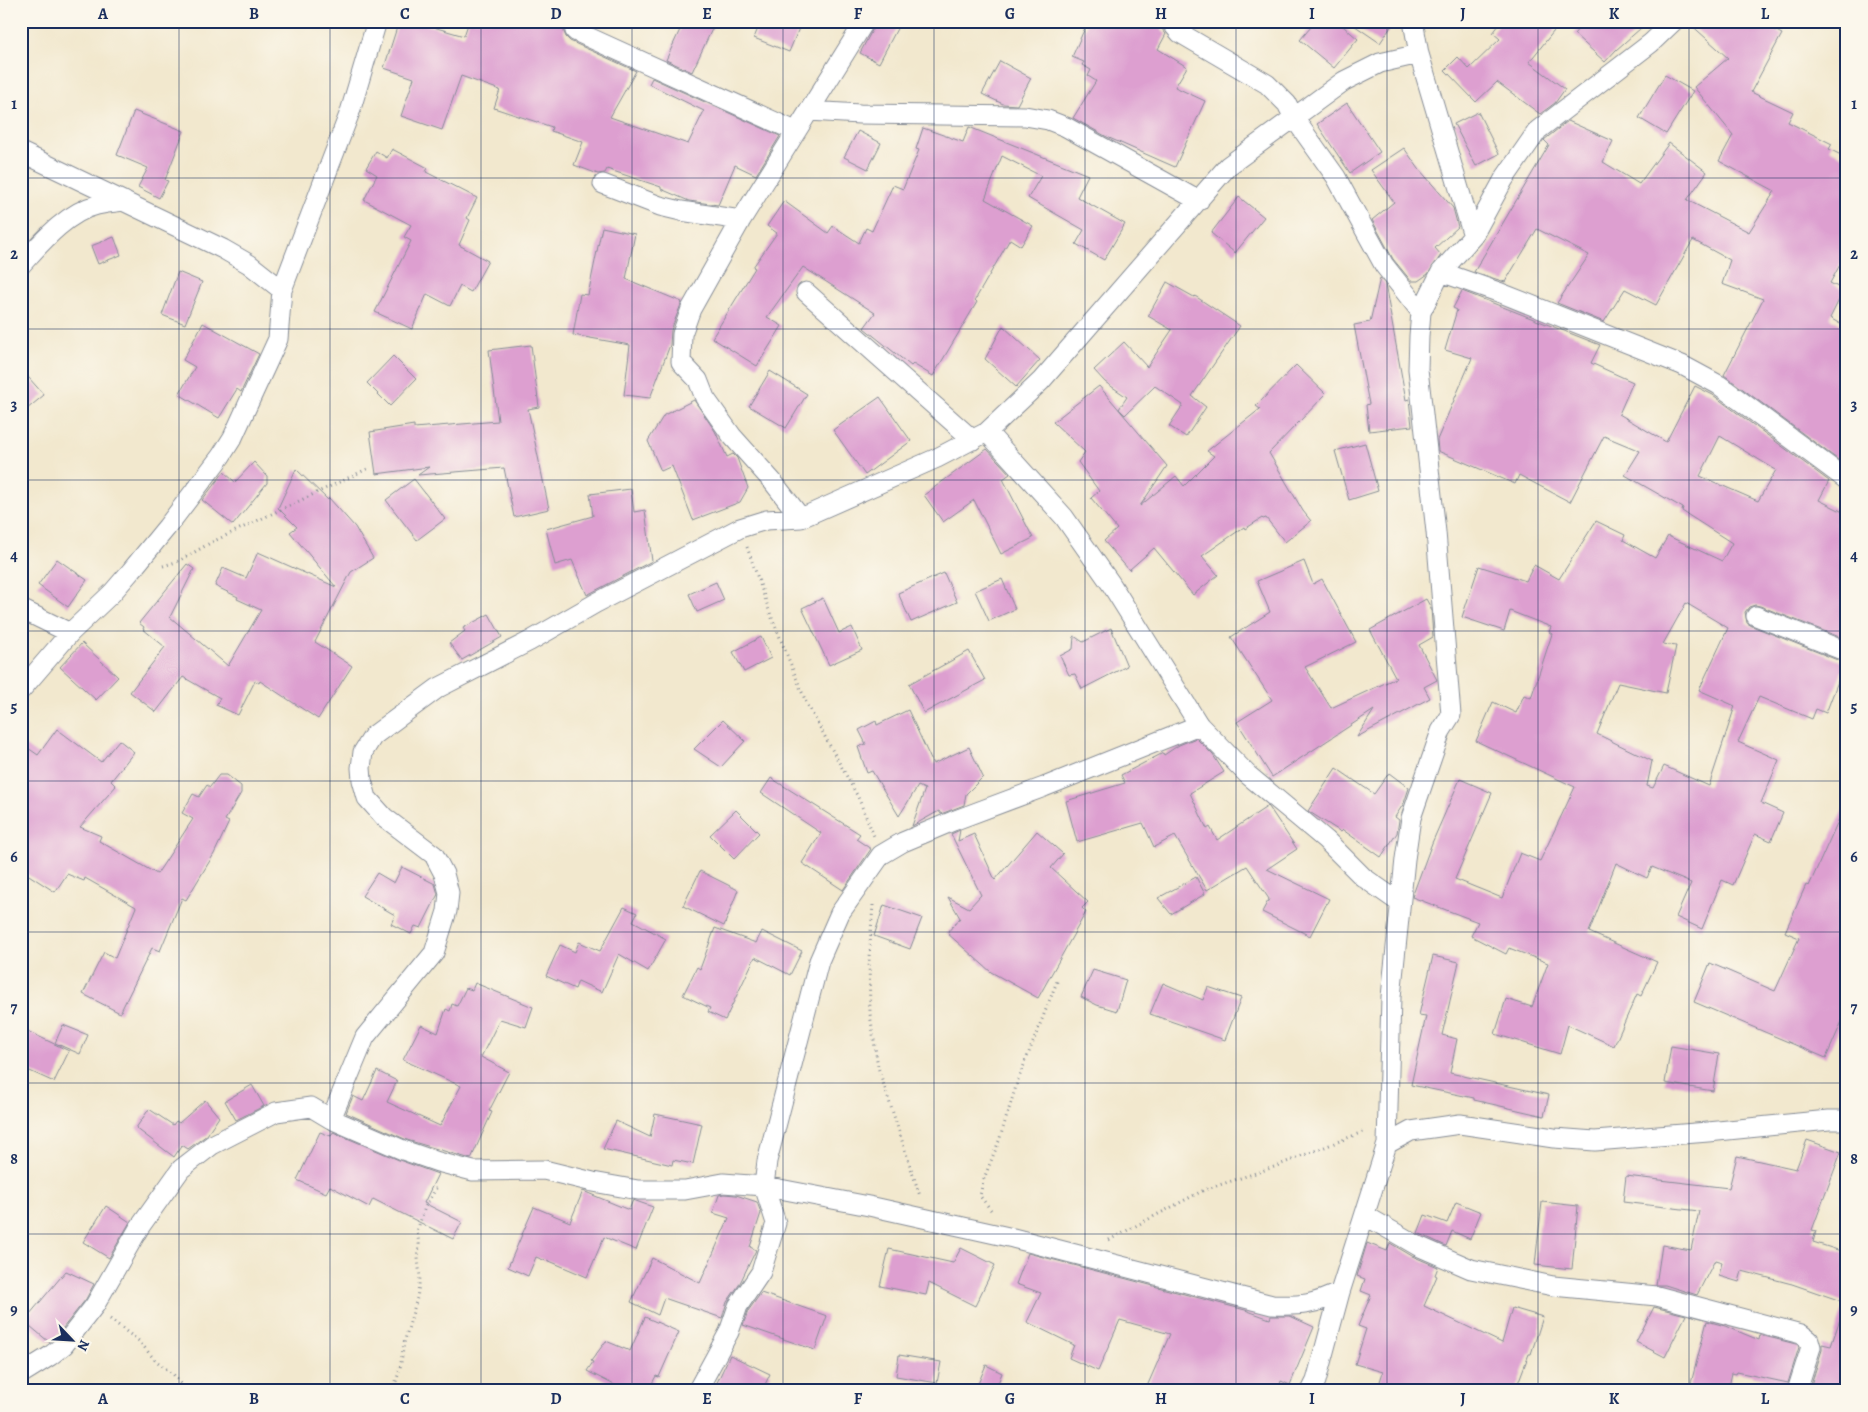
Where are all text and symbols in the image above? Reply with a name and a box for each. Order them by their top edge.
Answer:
text: A [97,3,109,25]
text: B [249,3,259,25]
text: C [400,3,410,25]
text: D [550,3,562,25]
text: E [702,3,712,25]
text: F [854,3,863,25]
text: G [1005,3,1015,25]
text: H [1155,3,1167,25]
text: I [1309,3,1315,25]
text: J [1460,3,1466,25]
text: K [1609,3,1620,25]
text: L [1761,3,1770,25]
text: 1 [11,93,17,115]
text: 1 [1851,93,1857,115]
text: 2 [10,243,18,265]
text: 2 [1850,243,1858,265]
text: 3 [11,394,18,416]
text: 3 [1851,394,1858,416]
text: 4 [10,545,18,567]
text: 4 [1850,545,1858,567]
text: 5 [11,696,18,718]
text: 5 [1851,696,1858,718]
text: 6 [10,846,18,868]
text: 6 [1850,846,1858,868]
text: 7 [11,997,18,1019]
text: 7 [1851,997,1858,1019]
text: 8 [10,1148,18,1170]
text: 8 [1850,1148,1858,1170]
text: 9 [10,1299,18,1321]
text: 9 [1850,1299,1858,1321]
north arrow [48,1314,98,1364]
text: N [73,1337,94,1354]
text: A [97,1388,109,1410]
text: B [249,1388,259,1410]
text: C [400,1388,410,1410]
text: D [550,1388,562,1410]
text: E [702,1388,712,1410]
text: F [854,1388,863,1410]
text: G [1005,1388,1015,1410]
text: H [1155,1388,1167,1410]
text: I [1309,1388,1315,1410]
text: J [1460,1388,1466,1410]
text: K [1609,1388,1620,1410]
text: L [1761,1388,1770,1410]

